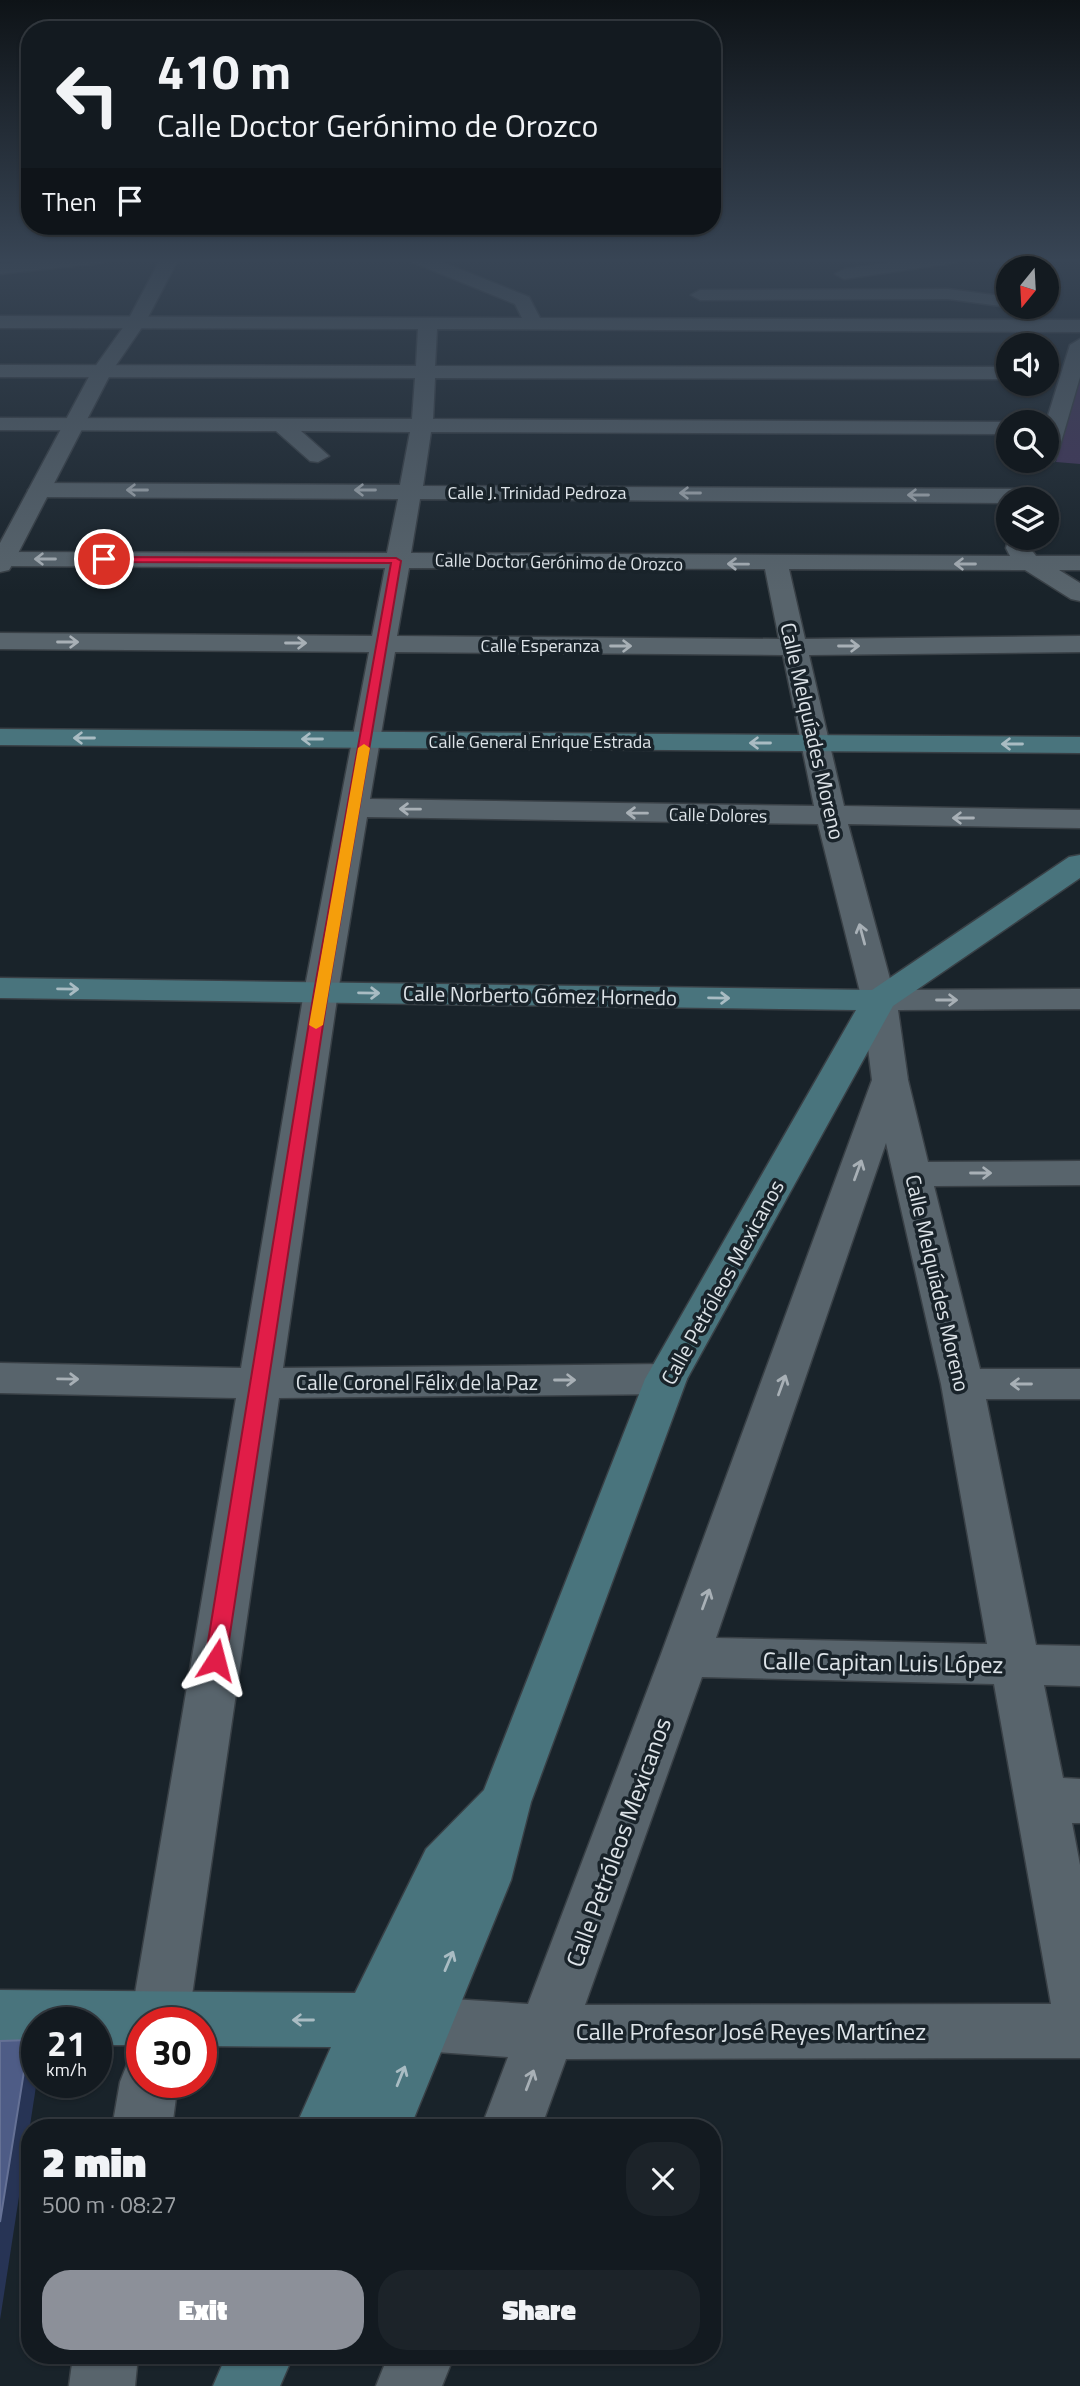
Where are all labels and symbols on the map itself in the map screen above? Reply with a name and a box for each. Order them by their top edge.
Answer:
north arrow [996,256,1059,318]
street label: Calle J. Trinidad Pedroza [448,479,626,506]
one-way arrow [126,483,149,497]
one-way arrow [353,483,376,497]
one-way arrow [679,486,702,500]
one-way arrow [906,488,929,502]
pin [74,529,134,589]
street label: Calle Doctor Gerónimo de Orozco [435,546,683,578]
one-way arrow [34,552,57,566]
one-way arrow [727,557,750,570]
one-way arrow [954,557,977,571]
street label: Calle Melquíades Moreno [772,619,854,843]
street label: Calle Esperanza [480,632,600,659]
one-way arrow [56,635,79,649]
one-way arrow [284,636,307,650]
one-way arrow [609,639,632,653]
one-way arrow [837,639,860,653]
street label: Calle General Enrique Estrada [429,728,651,755]
one-way arrow [73,731,96,745]
one-way arrow [301,732,324,746]
one-way arrow [749,736,772,750]
one-way arrow [1001,738,1024,751]
street label: Calle Dolores [669,801,767,829]
one-way arrow [399,802,422,816]
one-way arrow [626,807,649,820]
one-way arrow [952,811,975,825]
one-way arrow [855,923,868,946]
street label: Calle Norberto Gómez Hornedo [403,977,677,1013]
one-way arrow [56,982,79,996]
one-way arrow [357,986,380,1000]
one-way arrow [707,991,730,1005]
one-way arrow [936,993,959,1007]
one-way arrow [853,1160,866,1182]
one-way arrow [969,1166,992,1180]
street label: Calle Melquíades Moreno [897,1171,979,1395]
street label: Calle Petróleos Mexicanos [652,1174,792,1390]
street label: Calle Coronel Félix de la Paz [296,1366,538,1398]
one-way arrow [56,1373,79,1386]
one-way arrow [553,1373,576,1387]
one-way arrow [777,1374,789,1396]
one-way arrow [1010,1377,1033,1391]
one-way arrow [701,1589,713,1611]
position arrow [179,1623,253,1697]
street label: Calle Capitan Luis López [762,1642,1004,1682]
street label: Calle Petróleos Mexicanos [556,1712,680,1972]
one-way arrow [443,1951,456,1972]
speed limit sign: 30 [126,2007,217,2098]
one-way arrow [291,2013,314,2027]
street label: Calle Profesor José Reyes Martínez [576,2013,926,2049]
one-way arrow [395,2066,408,2087]
one-way arrow [524,2069,537,2091]

